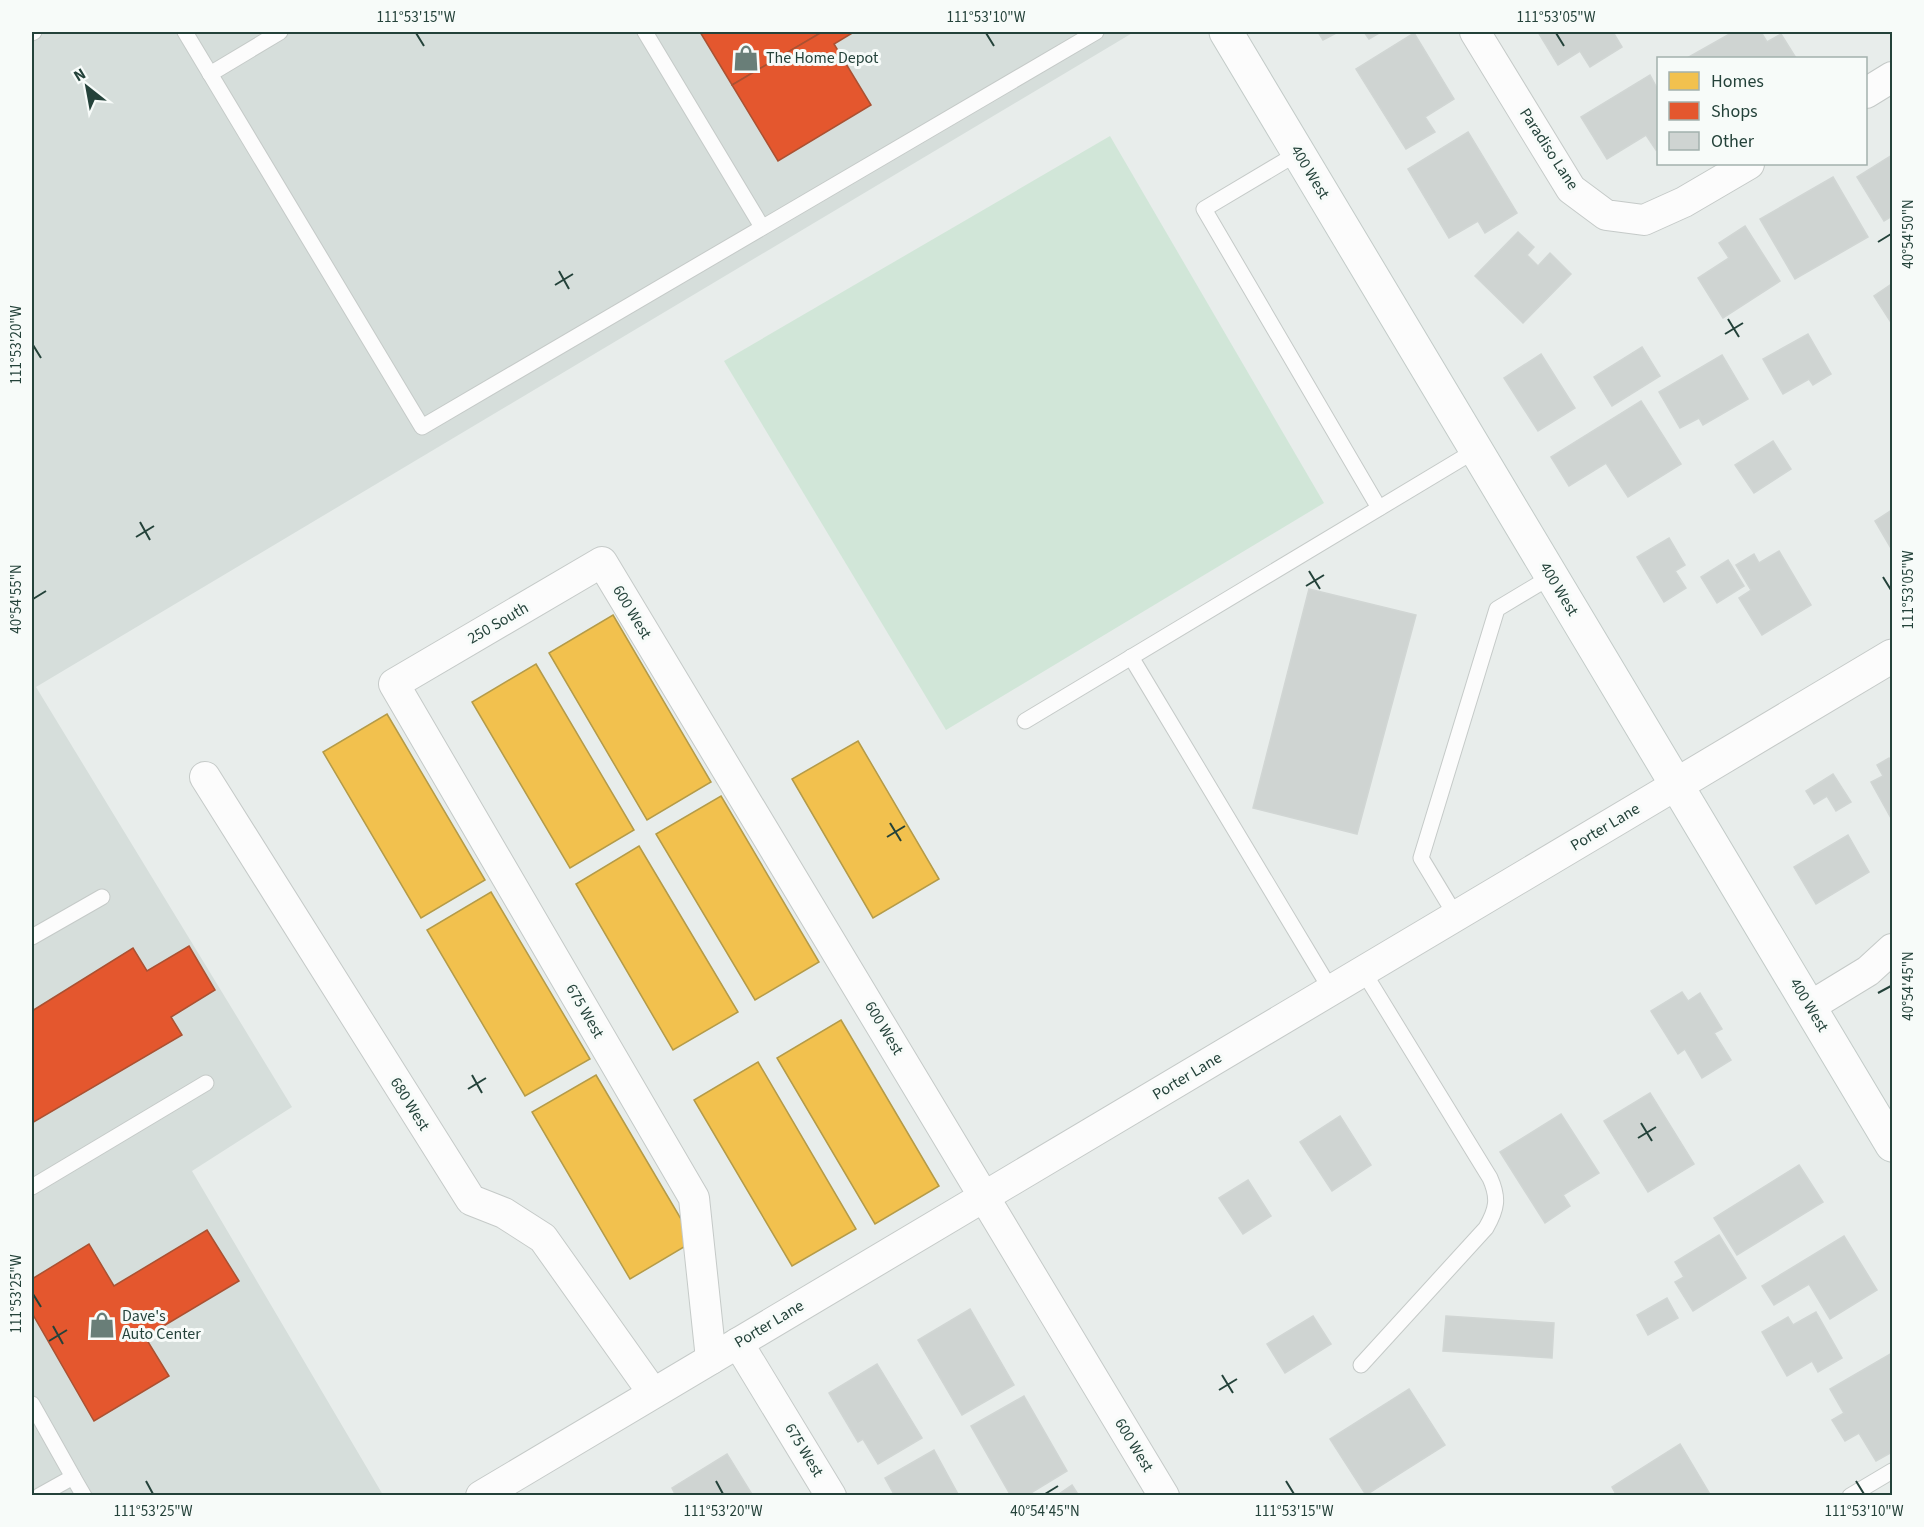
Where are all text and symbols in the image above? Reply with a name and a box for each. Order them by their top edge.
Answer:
text: 111°53'15"W [376,7,456,28]
text: 111°53'10"W [946,7,1026,28]
text: 111°53'05"W [1516,7,1596,28]
shop icon: The Home Depot [731,43,761,73]
place label: The Home Depot [766,47,879,69]
north arrow [57,57,117,117]
legend [1657,57,1867,165]
text: N [70,63,90,87]
text: Homes [1711,69,1764,94]
text: Shops [1711,99,1758,124]
street label: Paradiso Lane [1514,104,1584,194]
text: Other [1711,129,1755,154]
street label: 400 West [1285,141,1335,204]
text: 40°54'50"N [1898,199,1919,269]
text: 111°53'20"W [6,305,27,385]
text: 111°53'05"W [1898,550,1919,630]
street label: 400 West [1534,558,1584,621]
text: 40°54'55"N [6,564,27,634]
street label: 600 West [607,581,657,644]
street label: 250 South [463,597,533,649]
street label: Porter Lane [1566,798,1644,856]
text: 40°54'45"N [1898,951,1919,1021]
street label: 400 West [1784,974,1834,1037]
street label: 675 West [561,980,610,1043]
street label: 600 West [859,997,909,1060]
street label: Porter Lane [1148,1047,1226,1105]
street label: 680 West [385,1073,435,1135]
text: 111°53'25"W [6,1254,27,1334]
street label: Porter Lane [730,1295,808,1353]
place label: Dave's Auto Center [122,1305,201,1345]
shop icon: Dave's Auto Center [87,1310,117,1340]
street label: 600 West [1109,1414,1159,1477]
street label: 675 West [779,1419,829,1482]
text: 111°53'25"W [113,1501,193,1522]
text: 111°53'20"W [683,1501,763,1522]
text: 40°54'45"N [1010,1501,1080,1522]
text: 111°53'15"W [1254,1501,1334,1522]
text: 111°53'10"W [1824,1501,1904,1522]

